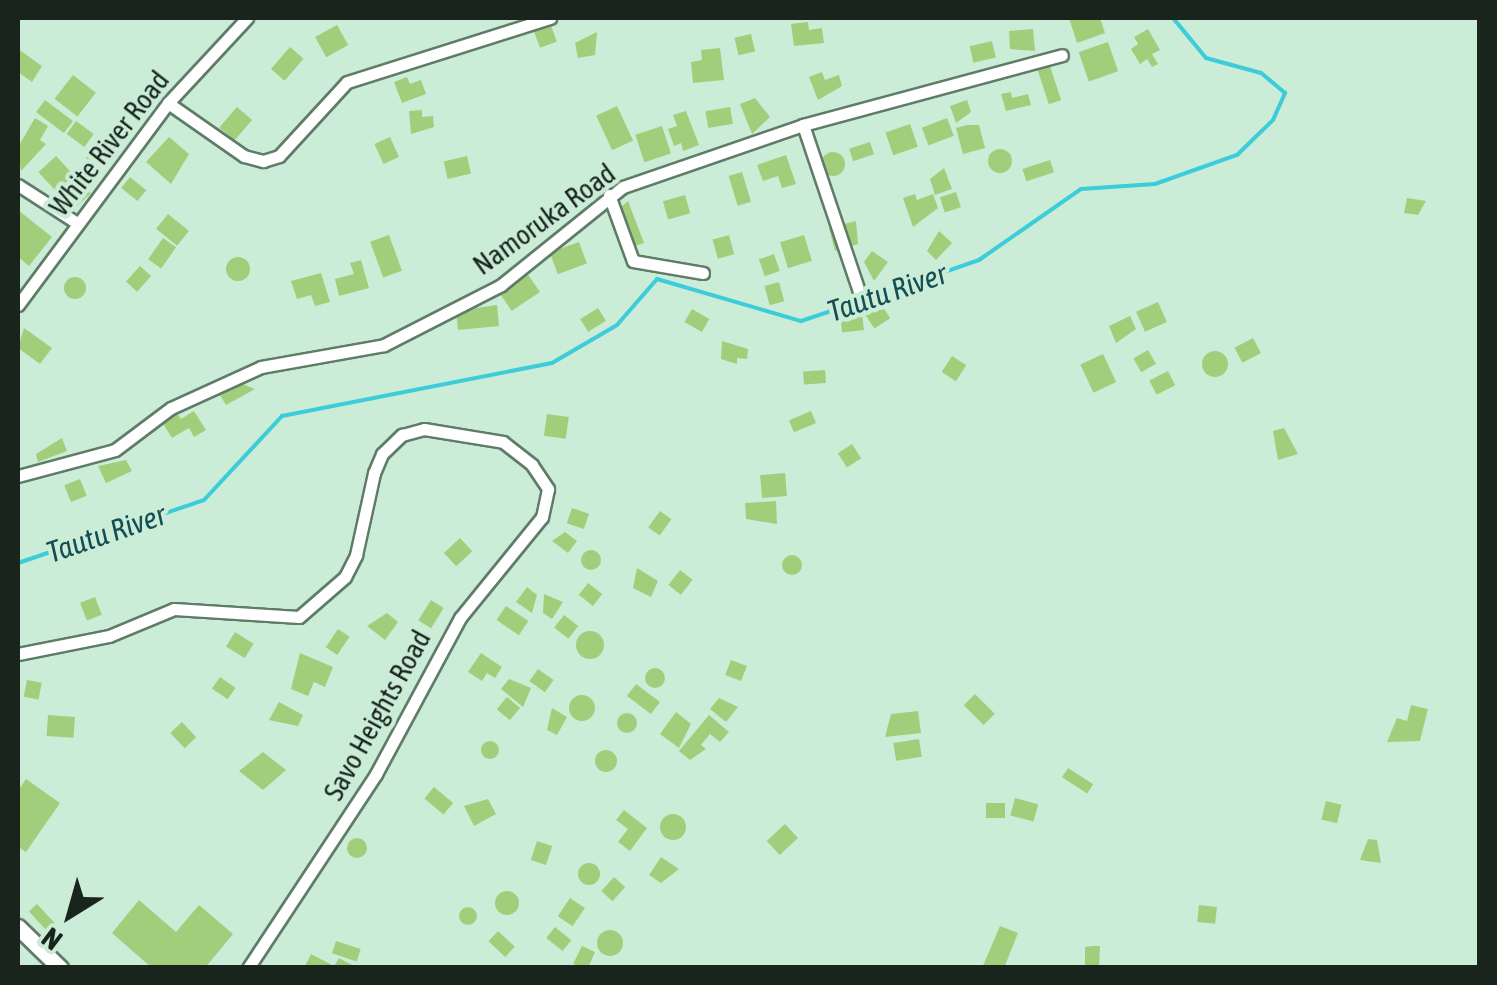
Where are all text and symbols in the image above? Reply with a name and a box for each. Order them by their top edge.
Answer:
street label: White River Road [42,64,176,222]
street label: Namoruka Road [466,156,622,282]
water label: Tautu River [823,255,951,329]
water label: Tautu River [42,496,170,570]
street label: Savo Heights Road [316,624,438,806]
north arrow [20,865,120,965]
text: N [36,921,68,957]

